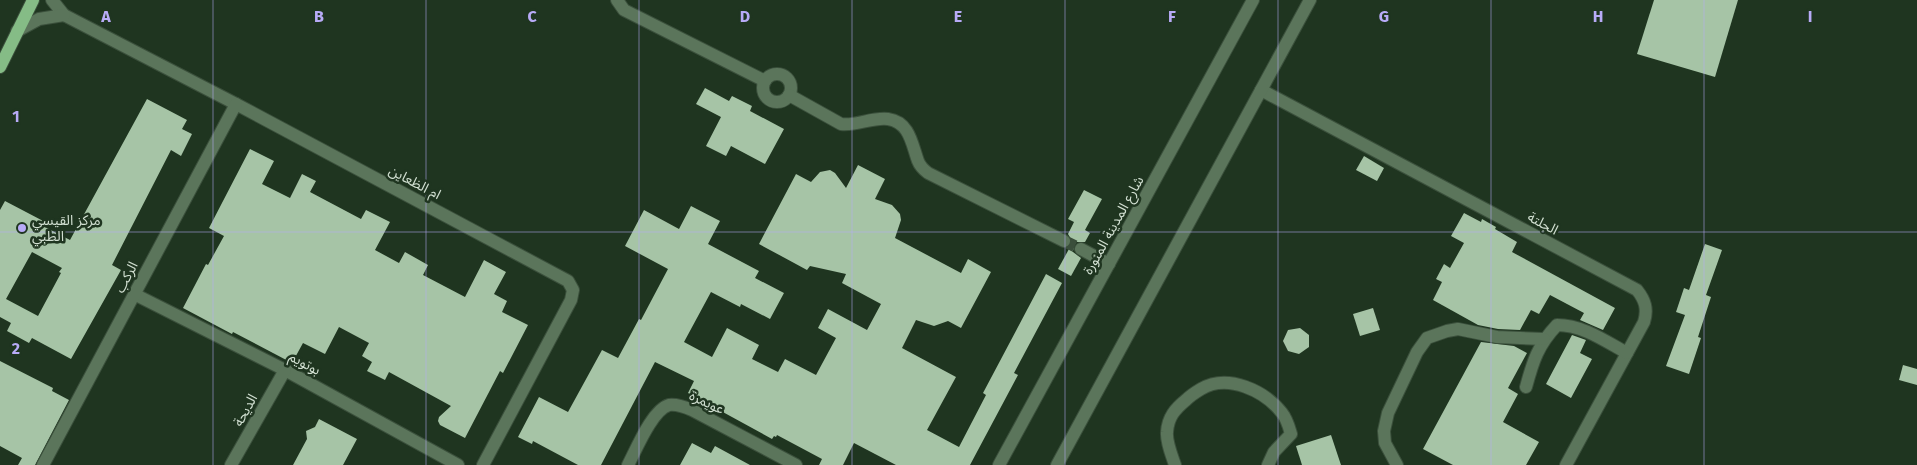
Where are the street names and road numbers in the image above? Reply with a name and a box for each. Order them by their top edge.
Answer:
street label: ام الظعاين [385,162,444,205]
street label: شارع المدينة المنورة [1079,173,1149,278]
street label: الجلتة [1525,208,1561,238]
street label: الركب [111,259,142,296]
street label: بوتويم [285,348,324,381]
street label: عويمرة [687,387,727,418]
street label: الديحة [230,391,261,429]

